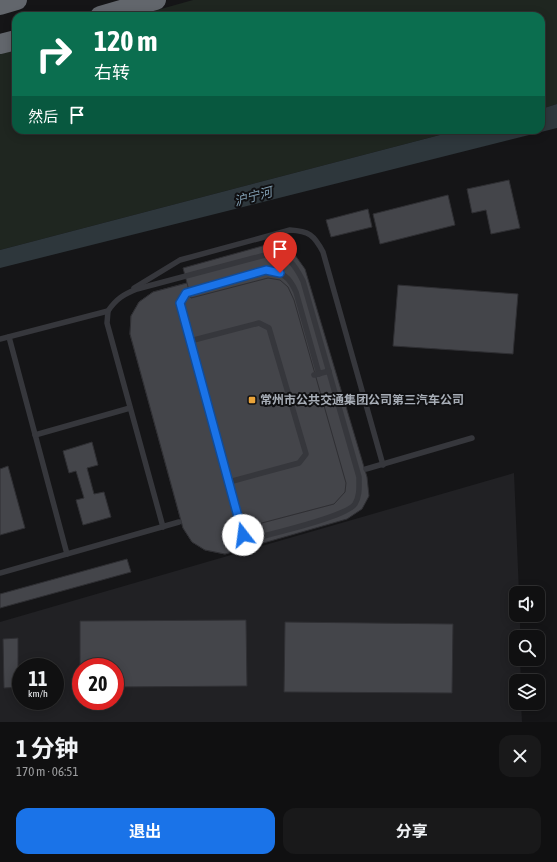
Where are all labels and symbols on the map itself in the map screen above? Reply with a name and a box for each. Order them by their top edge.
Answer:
water label: 沪宁河 [232,183,277,209]
pin [263,232,297,273]
place label: 常州市公共交通集团公司第三汽车公司 [260,393,464,407]
marker: 常州市公共交通集团公司第三汽车公司 [247,395,257,405]
position arrow [222,514,264,556]
speed limit sign: 20 [72,658,124,710]

